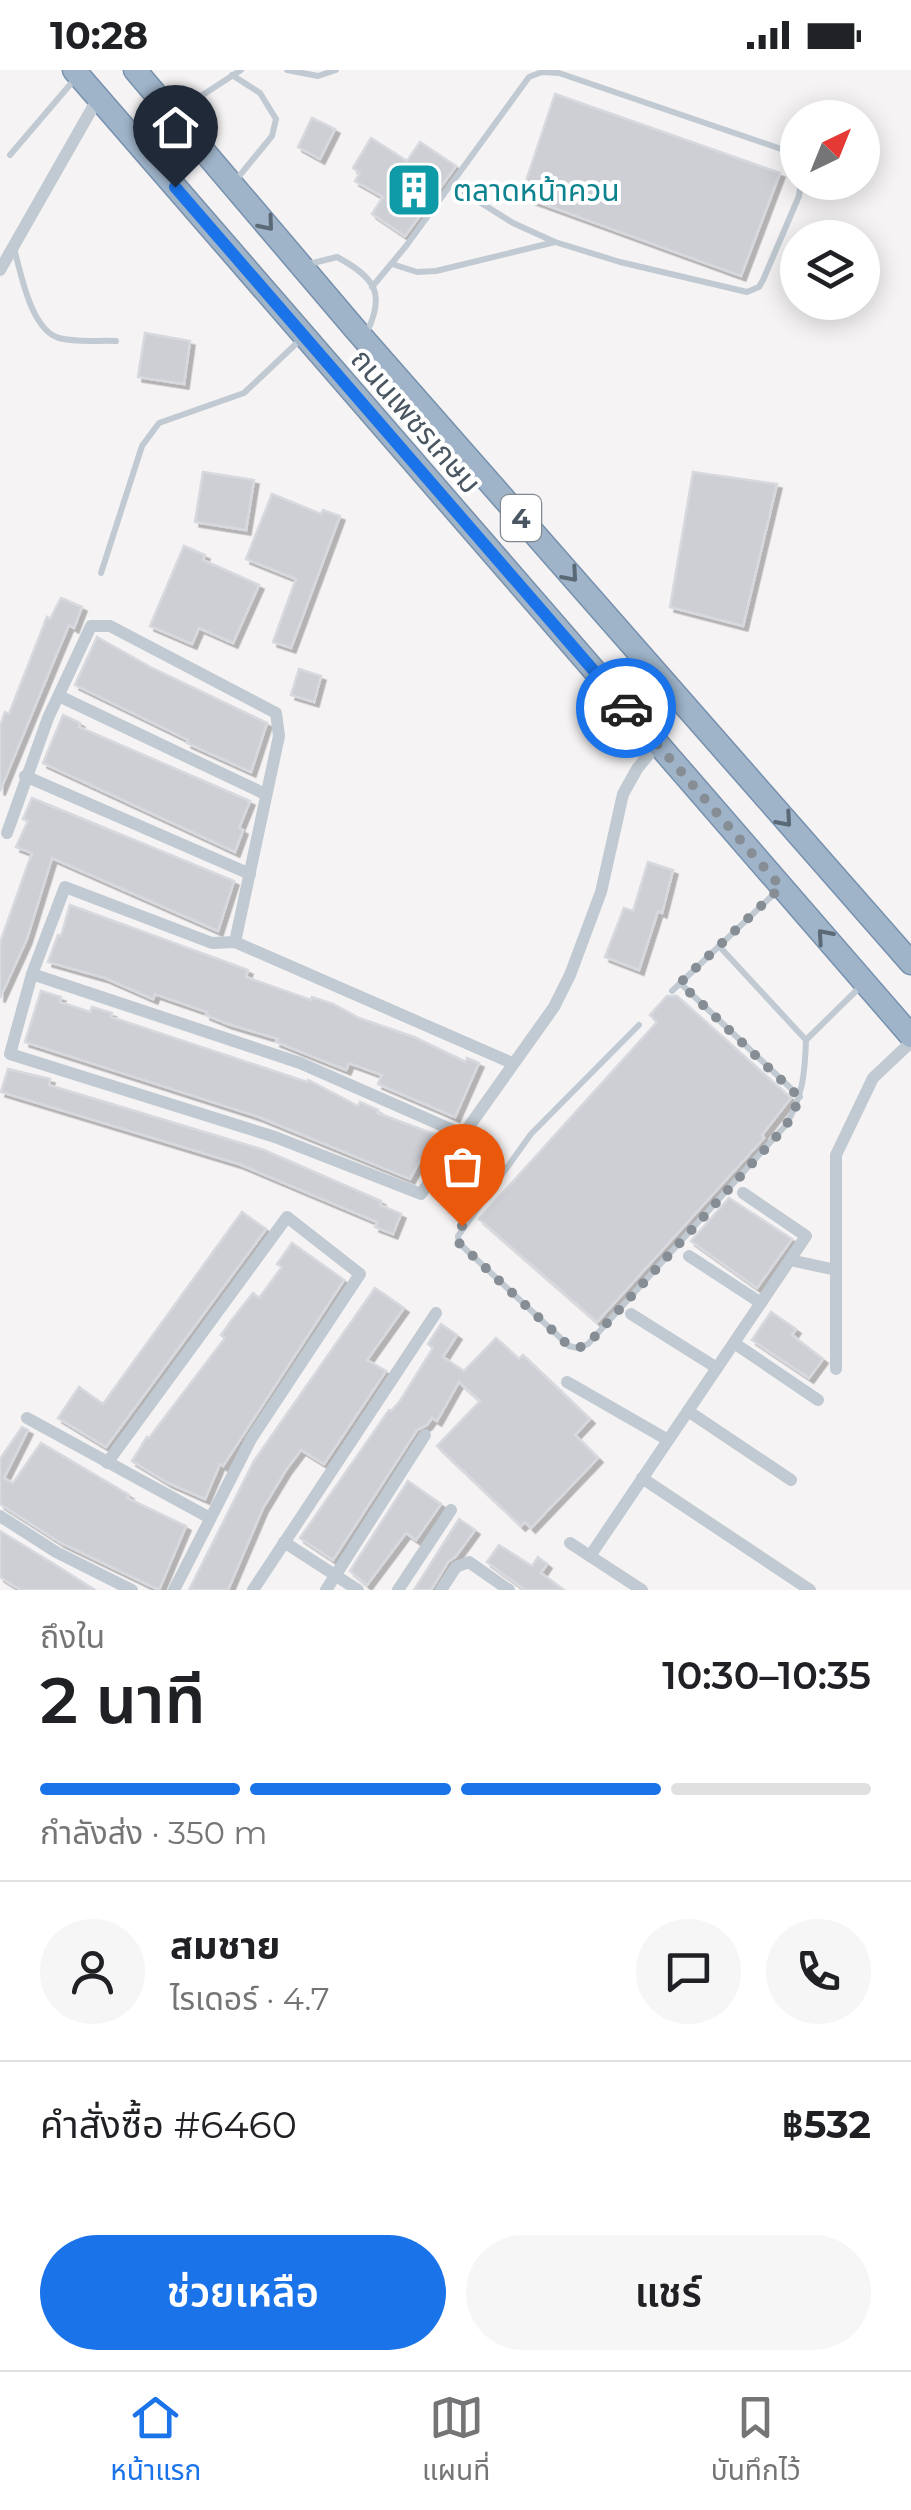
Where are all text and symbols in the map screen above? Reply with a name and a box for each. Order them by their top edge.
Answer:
text: 10:28 [50,12,148,59]
pin [133,85,218,188]
icon: home [148,100,203,155]
north arrow [780,100,880,200]
map controls [780,100,880,320]
building icon: ตลาดหน้าควน [384,160,444,220]
place label: ตลาดหน้าควน [453,172,620,209]
one-way arrow [255,212,273,230]
button: layers [780,220,880,320]
street label: ถนนเพชรเกษม [343,341,489,501]
road number: 4 [501,495,541,541]
one-way arrow [560,563,578,582]
courier [576,658,676,758]
icon: car [599,681,654,736]
one-way arrow [774,808,792,827]
one-way arrow [818,929,836,948]
pin [420,1124,505,1227]
icon: bag [435,1139,490,1194]
text: ถึงใน [40,1617,105,1656]
text: 10:30–10:35 [662,1652,871,1699]
text: 2 นาที [40,1660,206,1739]
text: กำลังส่ง · 350 m [40,1813,267,1852]
button: person [40,1919,145,2024]
button: chat [636,1919,741,2024]
button: phone [766,1919,871,2024]
text: สมชาย [170,1922,280,1969]
text: ไรเดอร์ · 4.7 [170,1979,330,2018]
text: คำสั่งซื้อ #6460 [40,2101,297,2148]
text: ฿532 [782,2101,871,2148]
button: ช่วยเหลือ [40,2235,446,2350]
button: แชร์ [466,2235,871,2350]
tab: หน้าแรก [110,2390,201,2493]
tab: แผนที่ [422,2390,490,2493]
tab: บันทึกไว้ [711,2390,801,2493]

